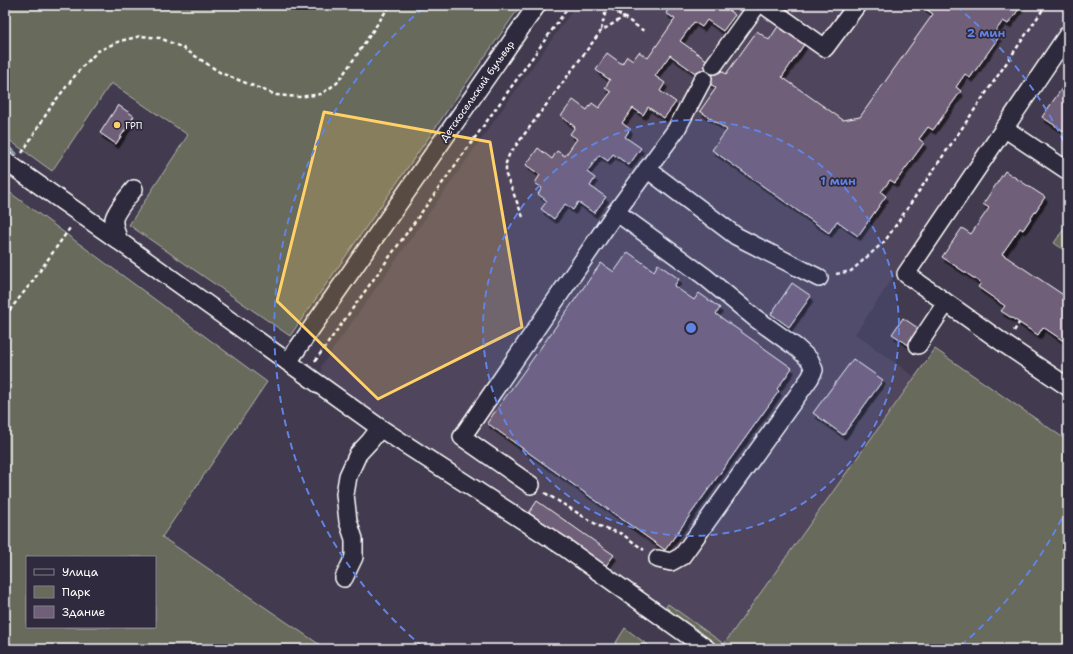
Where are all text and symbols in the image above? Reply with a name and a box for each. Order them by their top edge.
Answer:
text: 2 мин [967,25,1005,41]
street label: Детскосельский бульвар [437,38,517,144]
place label: ГРП [125,119,142,132]
marker: ГРП [112,120,122,130]
text: 1 мин [820,173,856,189]
centre of rings [684,321,698,335]
legend [26,556,156,628]
text: Улица [62,564,99,580]
text: Парк [62,584,91,600]
text: Здание [62,604,106,620]

